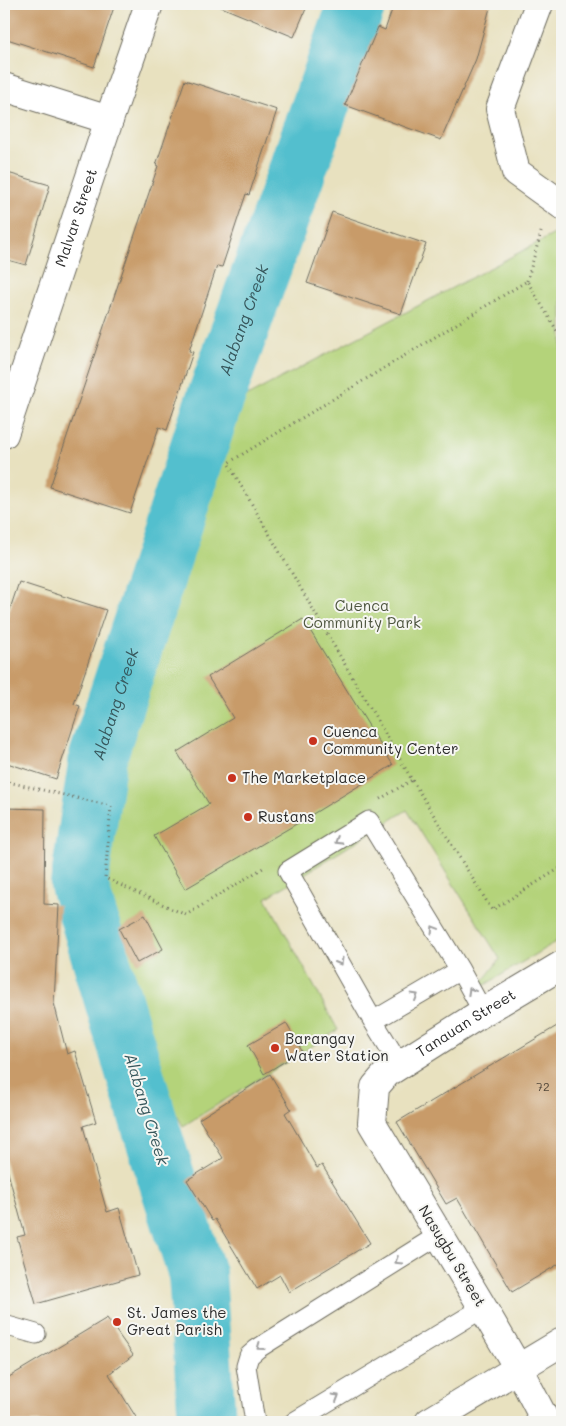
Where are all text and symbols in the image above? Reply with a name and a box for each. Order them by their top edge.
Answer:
street label: Malvar Street [50,166,101,269]
water label: Alabang Creek [214,261,273,378]
park label: Cuenca Community Park [303,595,421,632]
water label: Alabang Creek [87,645,143,762]
place label: Cuenca Community Center [323,721,459,758]
marker: Cuenca Community Center [307,735,319,747]
place label: The Marketplace [242,767,366,787]
marker: The Marketplace [226,772,238,784]
place label: Rustans [258,806,315,826]
marker: Rustans [242,811,254,823]
one-way arrow [334,834,343,844]
one-way arrow [431,925,441,934]
one-way arrow [334,957,344,966]
street label: Tanauan Street [412,984,519,1061]
one-way arrow [468,988,478,997]
one-way arrow [410,992,419,1002]
place label: Barangay Water Station [285,1028,389,1065]
marker: Barangay Water Station [269,1042,281,1054]
water label: Alabang Creek [120,1050,175,1168]
house number: 72 [536,1078,550,1094]
street label: Nasugbu Street [415,1201,491,1310]
one-way arrow [394,1255,403,1265]
place label: St. James the Great Parish [127,1302,227,1339]
marker: St. James the Great Parish [111,1316,123,1328]
one-way arrow [257,1342,266,1350]
one-way arrow [330,1393,339,1403]

